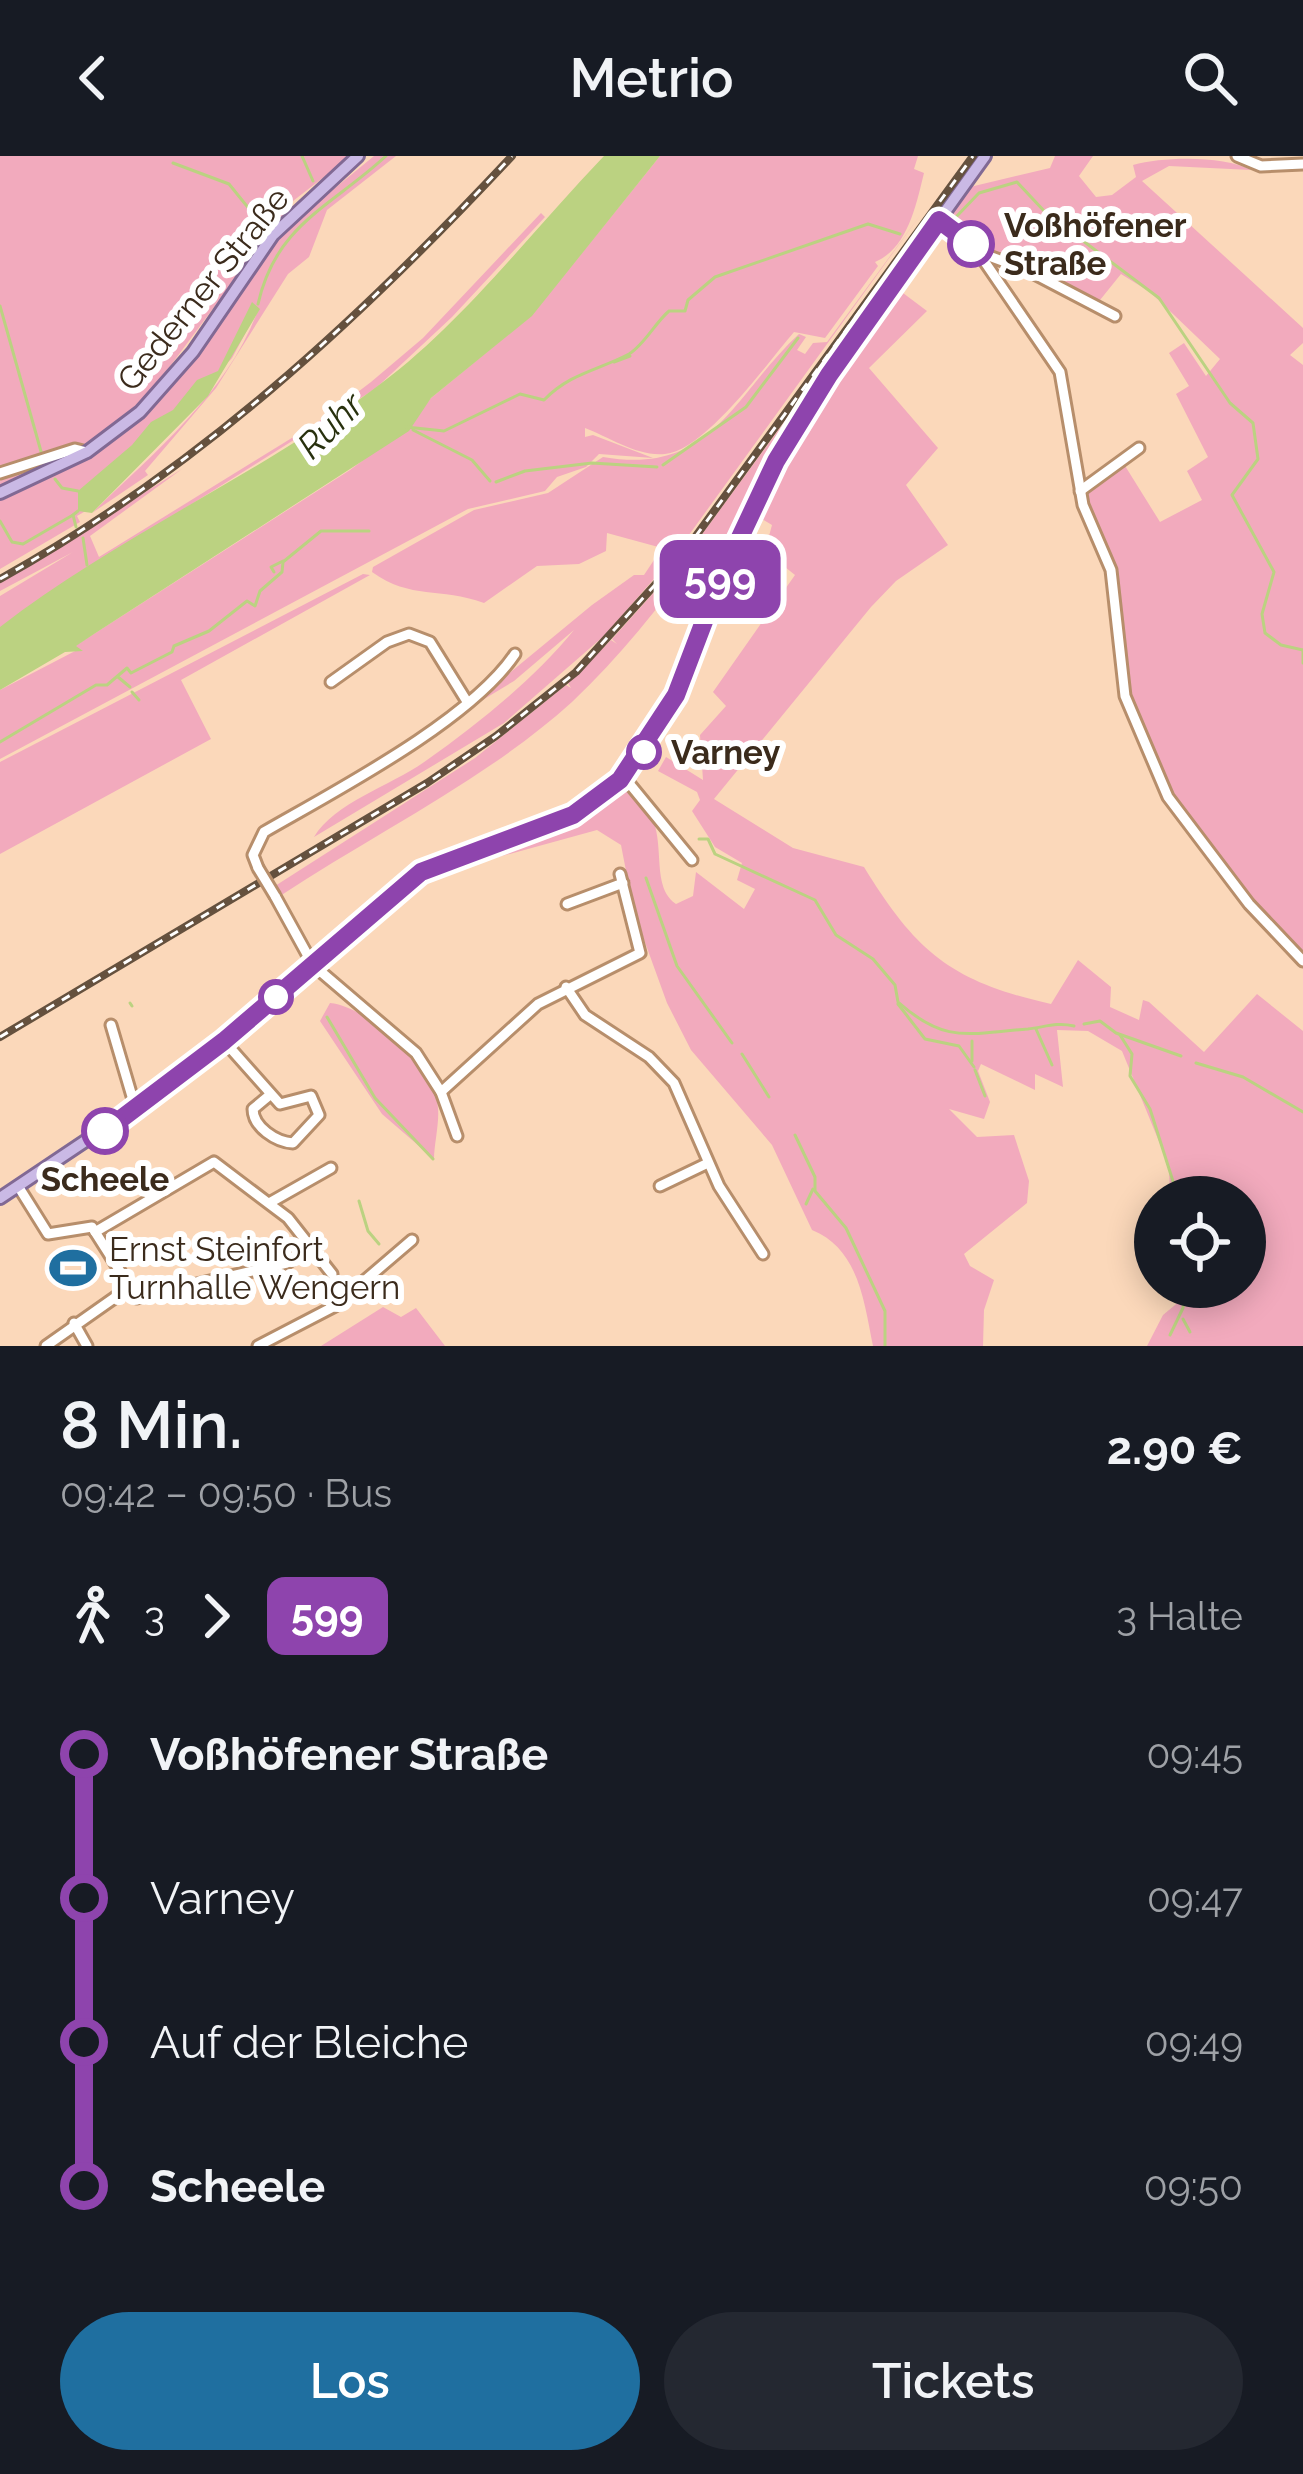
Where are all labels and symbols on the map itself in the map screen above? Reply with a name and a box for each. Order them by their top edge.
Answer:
street label: Gederner Straße [109,180,297,398]
place label: Voßhöfener Straße [1004,206,1187,283]
marker: Voßhöfener Straße [949,222,993,266]
water label: Ruhr [289,382,373,466]
line badge: 599 [651,540,789,618]
place label: Varney [671,733,780,772]
marker: Varney [628,736,660,768]
unlabelled marker [260,981,292,1013]
marker: Scheele [83,1109,127,1153]
place label: Scheele [41,1160,169,1199]
place label: Ernst Steinfort Turnhalle Wengern [109,1230,400,1307]
sports icon: Ernst Steinfort Turnhalle Wengern [48,1243,98,1293]

